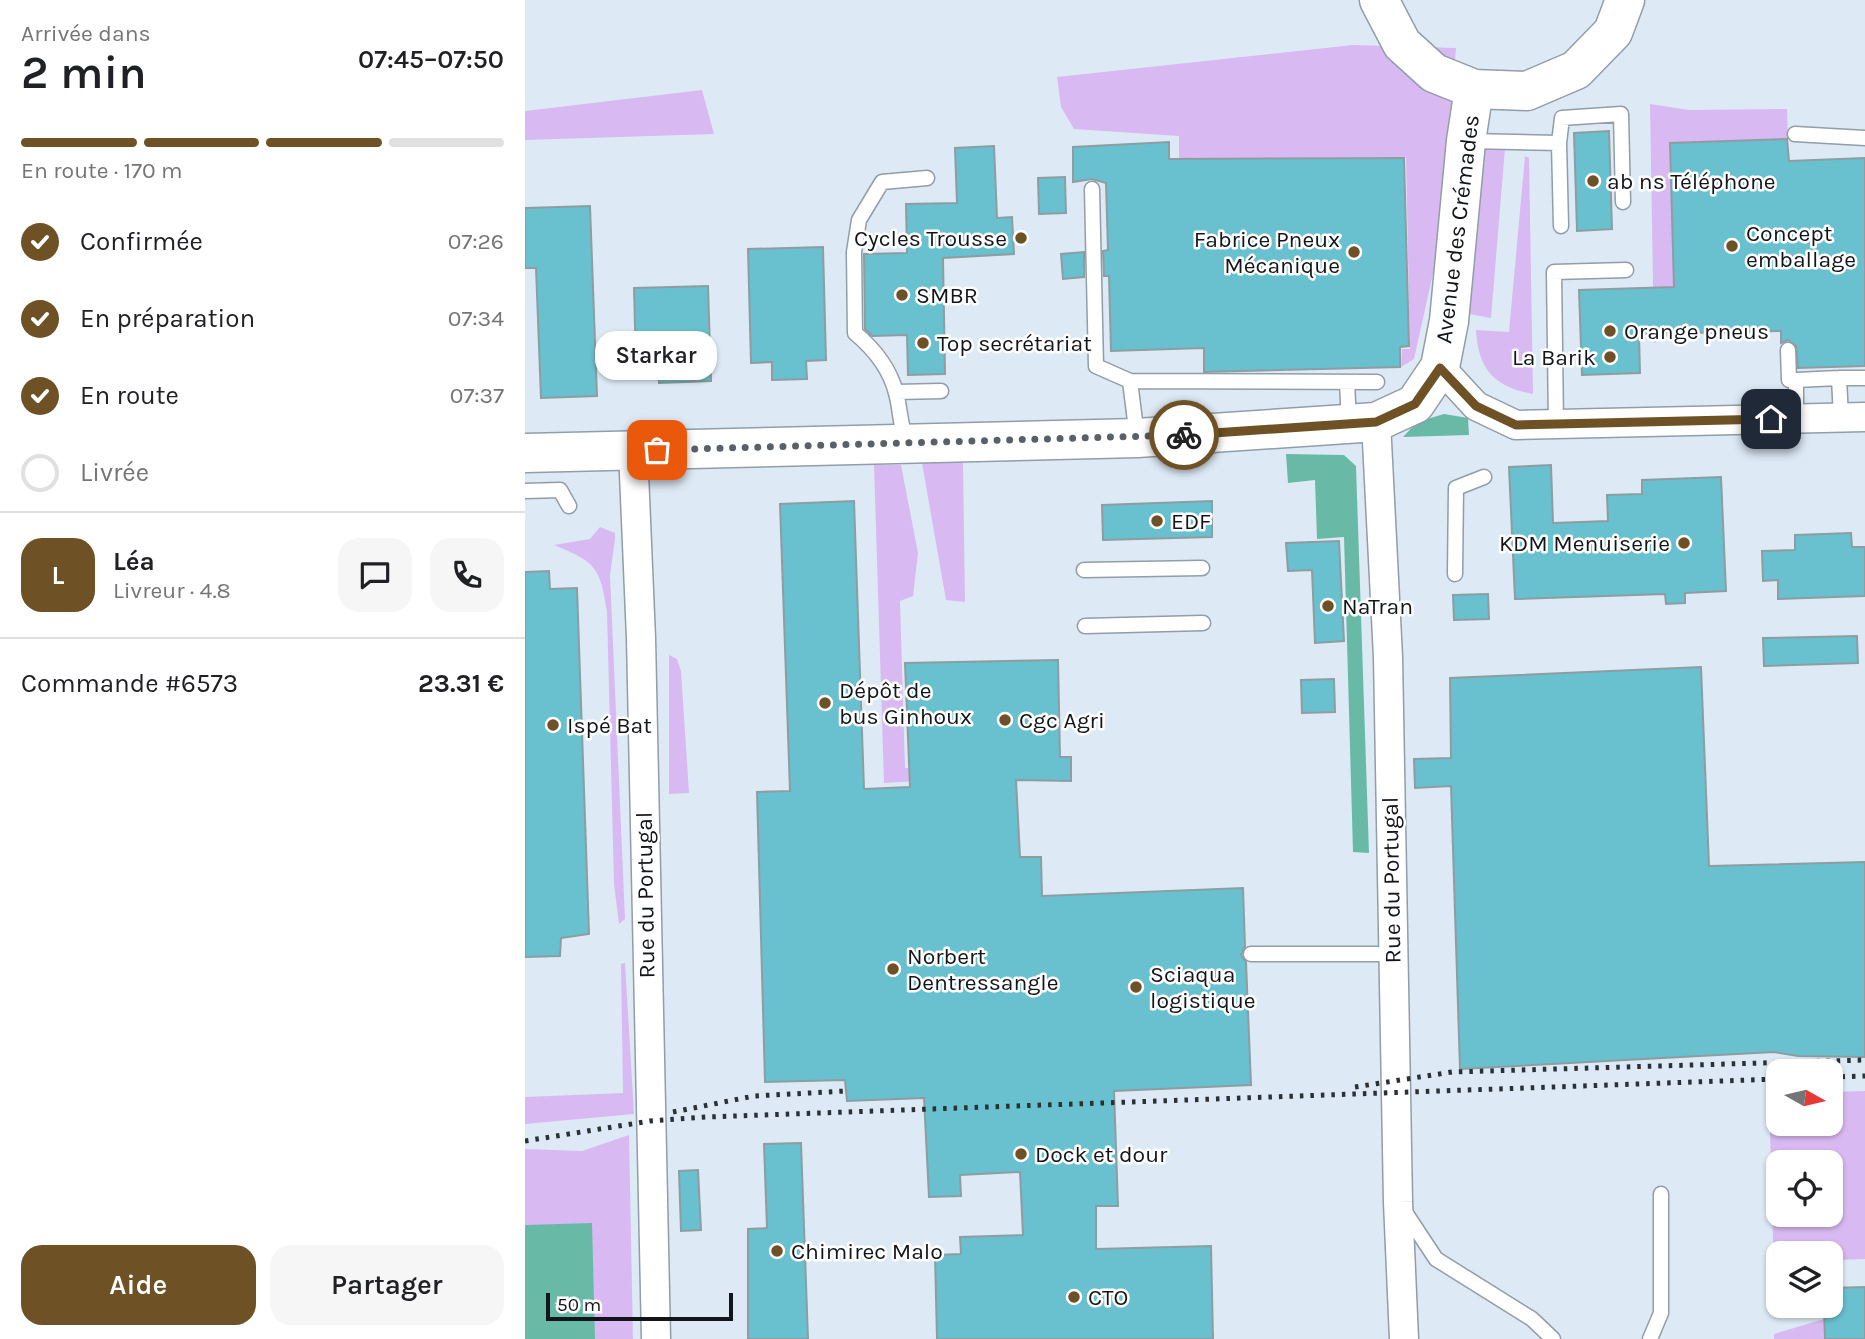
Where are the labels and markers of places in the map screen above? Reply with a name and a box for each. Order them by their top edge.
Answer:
place label: ab ns Téléphone [1607,168,1776,195]
marker: ab ns Téléphone [1585,173,1601,189]
place label: Concept emballage [1746,220,1856,273]
place label: Cycles Trousse [854,225,1007,252]
place label: Fabrice Pneux Mécanique [1194,226,1340,279]
marker: Cycles Trousse [1013,230,1029,246]
marker: Concept emballage [1724,238,1740,254]
marker: Fabrice Pneux Mécanique [1346,244,1362,260]
place label: SMBR [916,282,978,309]
marker: SMBR [894,287,910,303]
place label: Orange pneus [1624,318,1769,345]
marker: Orange pneus [1602,323,1618,339]
place label: Top secrétariat [937,330,1092,357]
callout: Starkar [596,331,718,380]
marker: Top secrétariat [915,335,931,351]
place label: La Barik [1512,344,1596,371]
marker: La Barik [1602,349,1618,365]
pin [1741,389,1801,449]
pin [627,420,687,480]
place label: EDF [1171,508,1211,535]
marker: EDF [1149,513,1165,529]
place label: KDM Menuiserie [1499,530,1670,557]
marker: KDM Menuiserie [1676,535,1692,551]
place label: NaTran [1342,593,1413,620]
marker: NaTran [1320,598,1336,614]
place label: Dépôt de bus Ginhoux [839,677,972,730]
marker: Dépôt de bus Ginhoux [817,695,833,711]
place label: Cgc Agri [1019,707,1105,734]
place label: Ispé Bat [567,712,652,739]
marker: Cgc Agri [997,712,1013,728]
marker: Ispé Bat [545,717,561,733]
place label: Norbert Dentressangle [907,943,1059,996]
marker: Norbert Dentressangle [885,961,901,977]
place label: Sciaqua logistique [1150,961,1256,1014]
marker: Sciaqua logistique [1128,979,1144,995]
place label: Dock et dour [1035,1141,1168,1168]
marker: Dock et dour [1013,1146,1029,1162]
place label: Chimirec Malo [791,1238,943,1265]
marker: Chimirec Malo [769,1243,785,1259]
place label: CTO [1088,1284,1128,1311]
marker: CTO [1066,1289,1082,1305]

